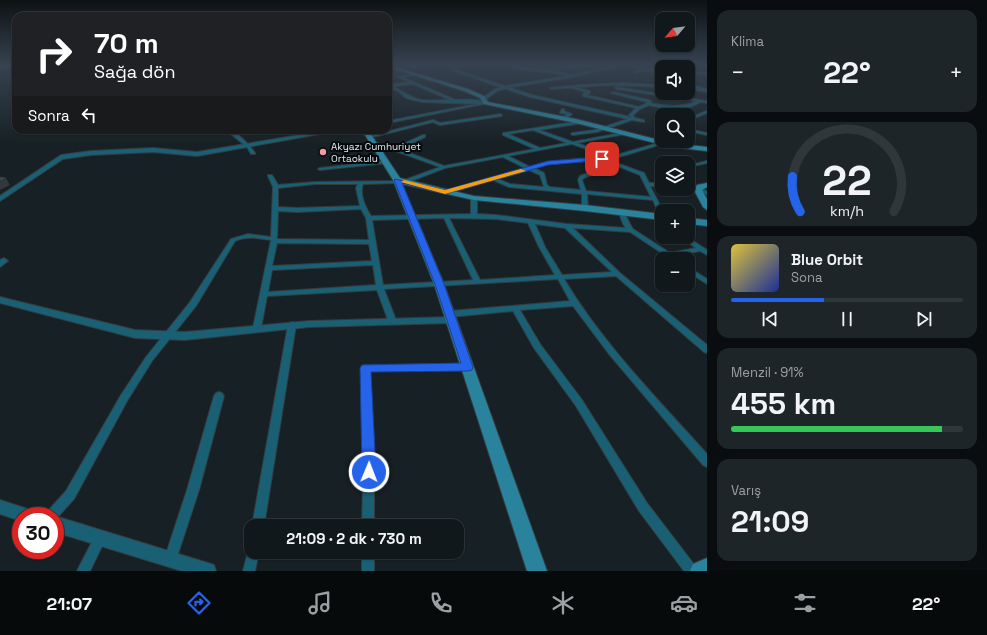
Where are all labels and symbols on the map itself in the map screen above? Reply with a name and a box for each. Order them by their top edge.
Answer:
north arrow [655,12,695,52]
place label: Akyazı Cumhuriyet Ortaokulu [331,140,421,165]
pin [585,142,619,176]
marker: Akyazı Cumhuriyet Ortaokulu [318,147,328,157]
position arrow [348,451,390,493]
speed limit sign: 30 [12,507,64,559]

